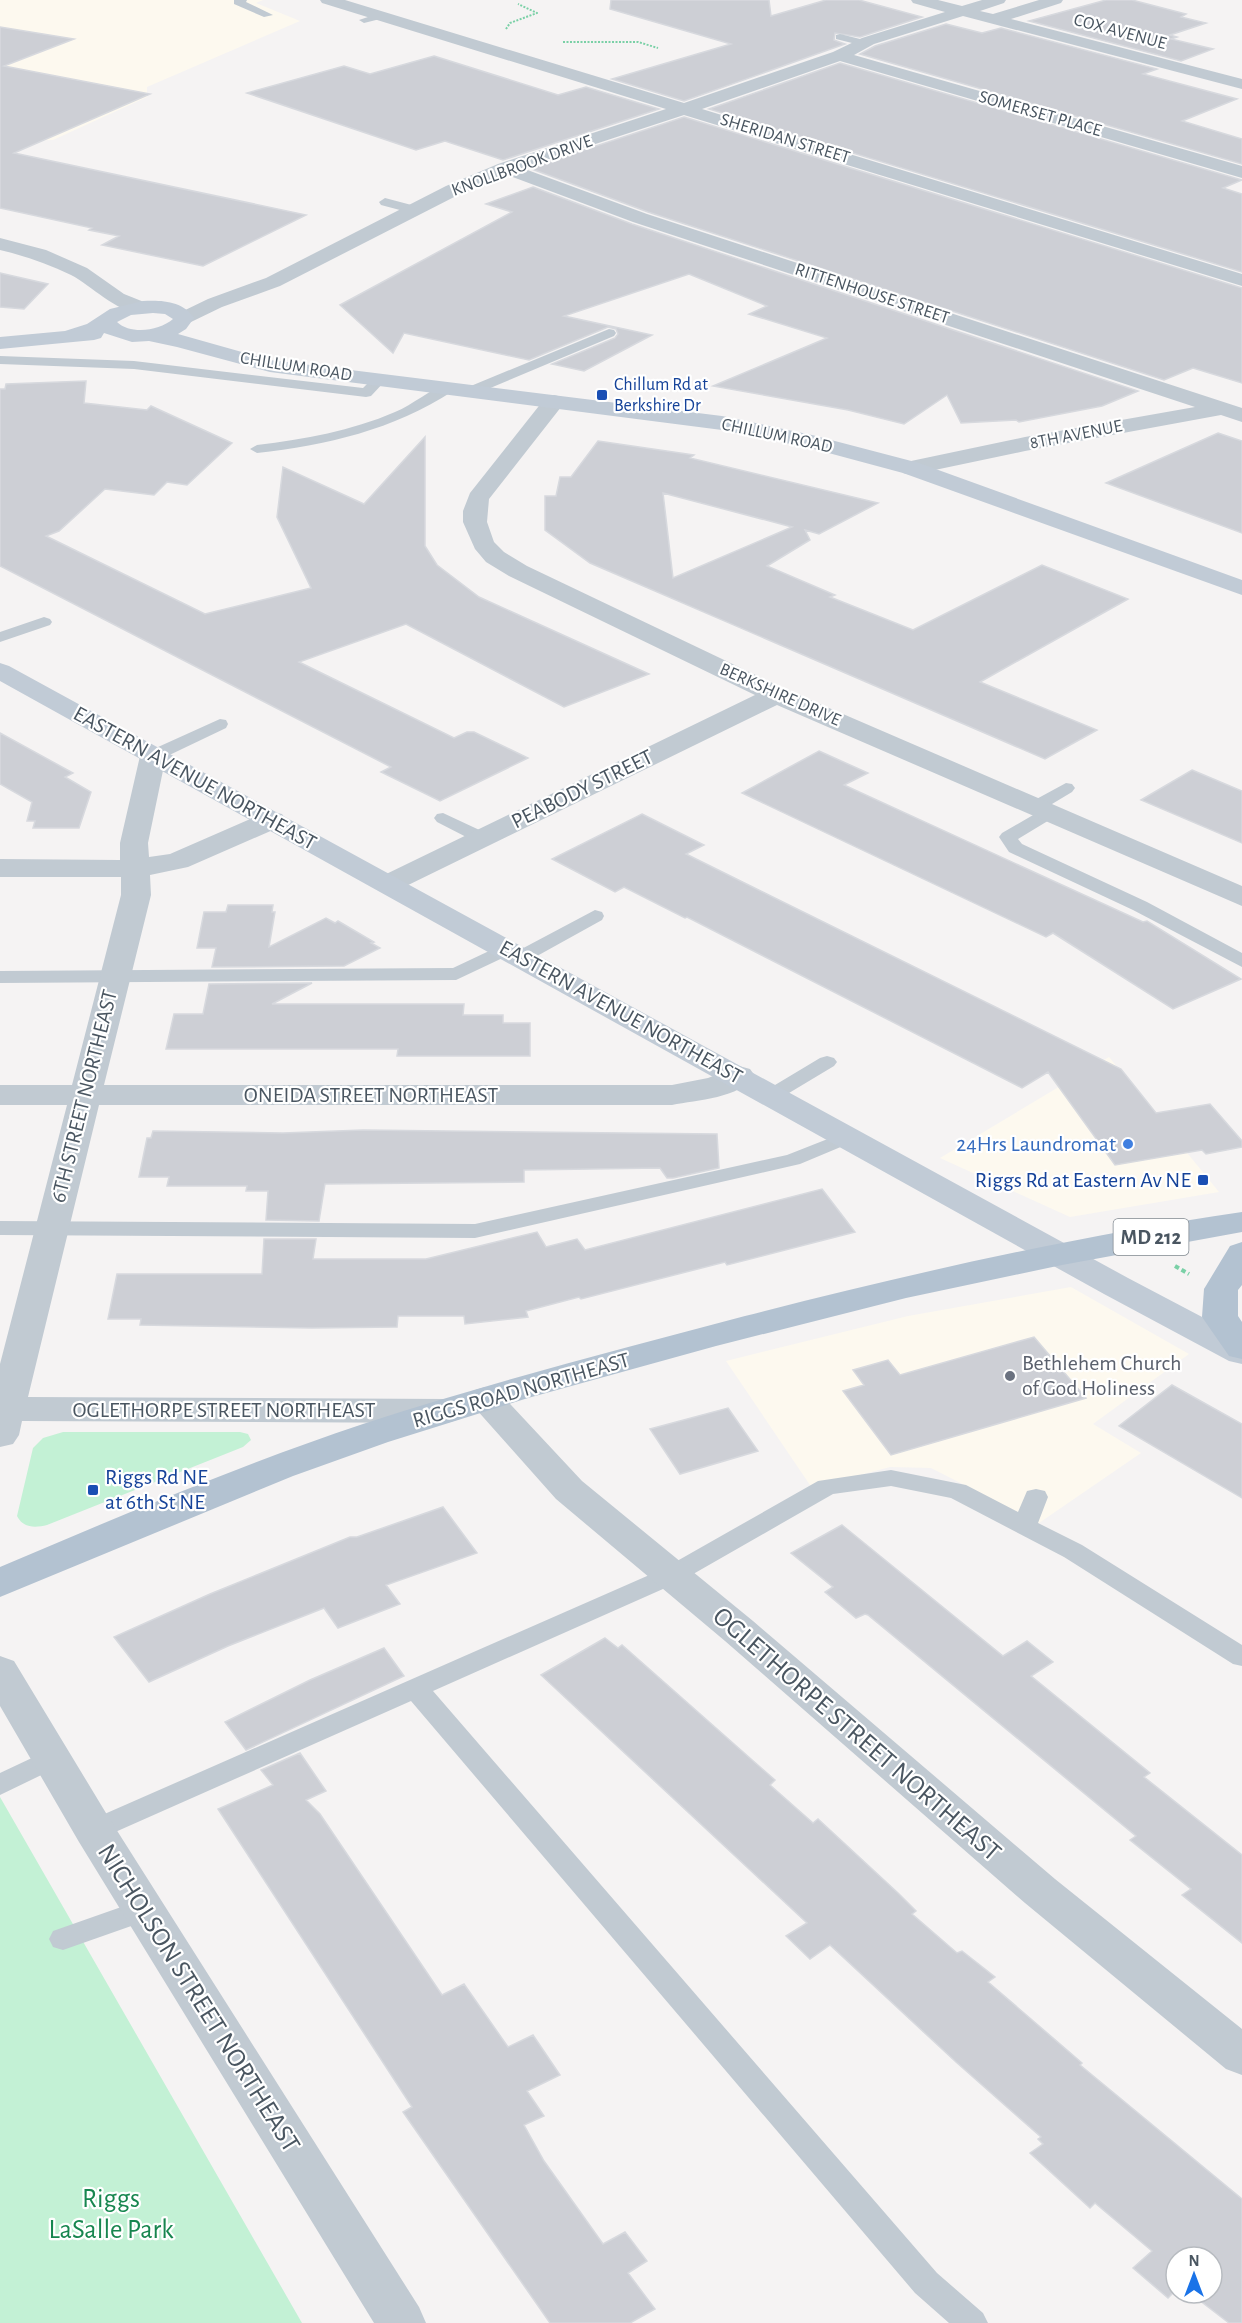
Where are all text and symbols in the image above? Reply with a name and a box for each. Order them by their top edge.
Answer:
street label: COX AVENUE [1072,11,1169,53]
street label: SOMERSET PLACE [977,88,1104,140]
street label: SHERIDAN STREET [718,111,852,167]
street label: KNOLLBROOK DRIVE [449,132,595,200]
street label: RITTENHOUSE STREET [793,261,952,328]
street label: CHILLUM ROAD [239,349,353,385]
place label: Chillum Rd at Berkshire Dr [614,376,708,415]
marker: Chillum Rd at Berkshire Dr [595,388,609,402]
street label: CHILLUM ROAD [720,415,834,457]
street label: 8TH AVENUE [1028,417,1124,453]
street label: BERKSHIRE DRIVE [717,660,844,730]
street label: EASTERN AVENUE NORTHEAST [70,702,320,854]
street label: PEABODY STREET [508,745,656,833]
street label: EASTERN AVENUE NORTHEAST [496,936,746,1088]
street label: 6TH STREET NORTHEAST [47,987,121,1205]
street label: ONEIDA STREET NORTHEAST [244,1084,498,1106]
place label: 24Hrs Laundromat [956,1133,1116,1155]
marker: 24Hrs Laundromat [1121,1137,1135,1151]
place label: Riggs Rd at Eastern Av NE [975,1169,1191,1191]
marker: Riggs Rd at Eastern Av NE [1196,1173,1210,1187]
road number: MD 212 [1114,1219,1188,1255]
street label: RIGGS ROAD NORTHEAST [410,1348,632,1431]
place label: Bethlehem Church of God Holiness [1022,1352,1181,1399]
marker: Bethlehem Church of God Holiness [1003,1369,1017,1383]
street label: OGLETHORPE STREET NORTHEAST [73,1399,376,1421]
place label: Riggs Rd NE at 6th St NE [105,1466,208,1513]
marker: Riggs Rd NE at 6th St NE [86,1483,100,1497]
street label: OGLETHORPE STREET NORTHEAST [708,1602,1006,1866]
street label: NICHOLSON STREET NORTHEAST [93,1839,305,2157]
park label: Riggs LaSalle Park [48,2185,174,2243]
north arrow [1164,2245,1224,2305]
text: N [1188,2253,1200,2269]

